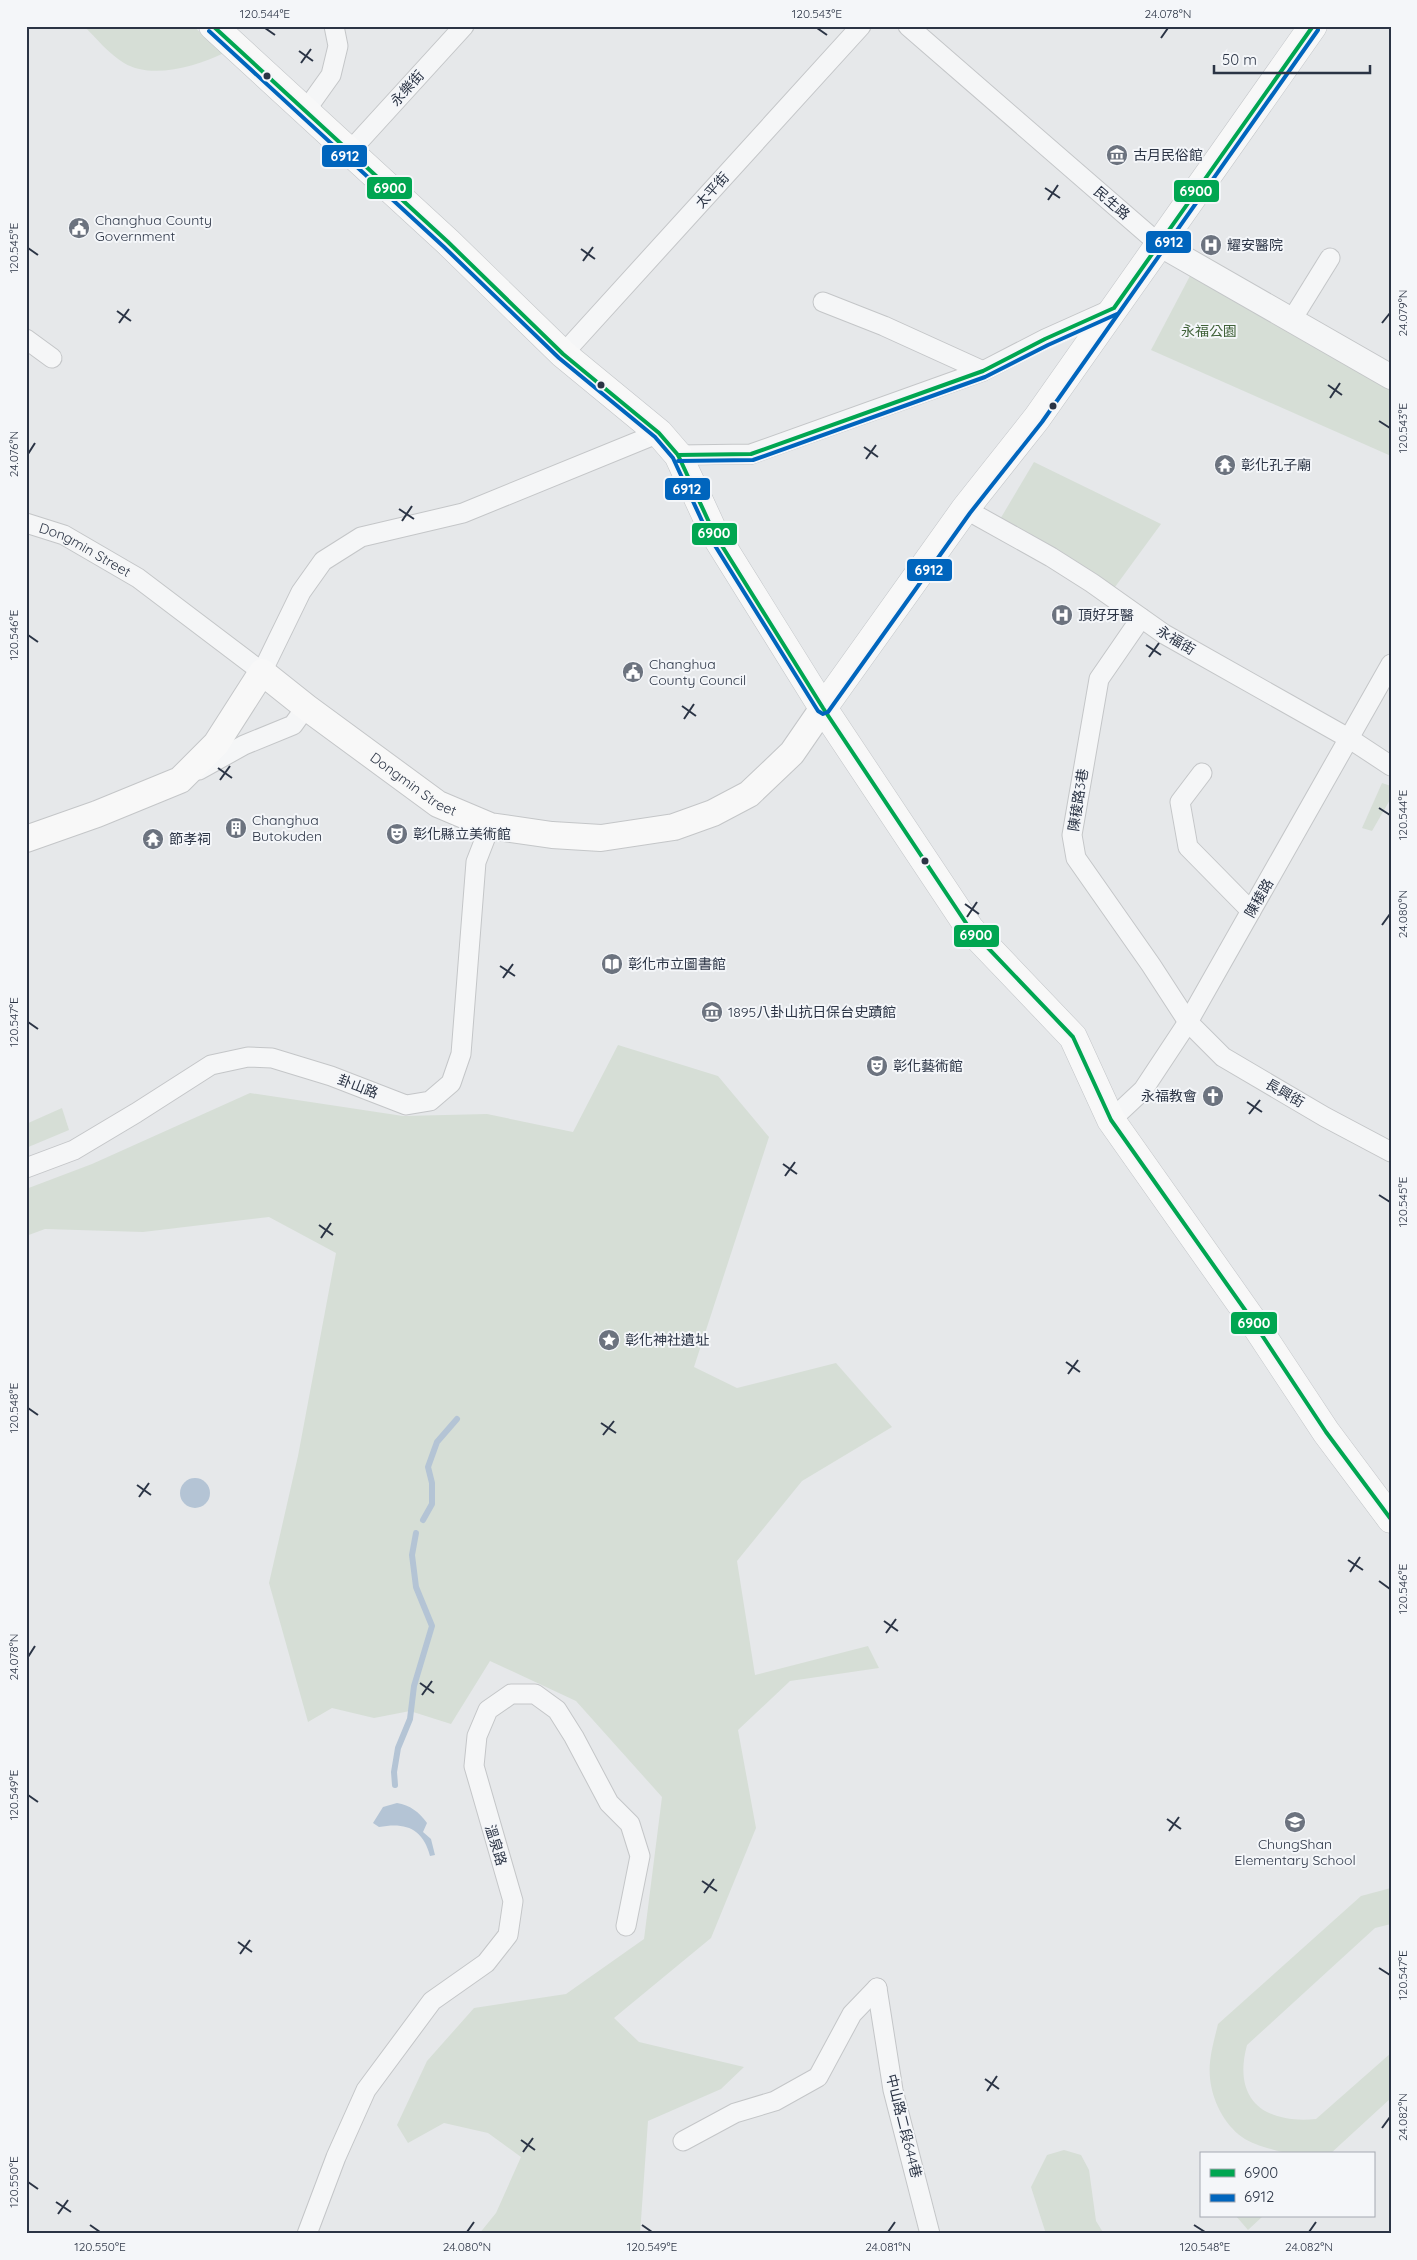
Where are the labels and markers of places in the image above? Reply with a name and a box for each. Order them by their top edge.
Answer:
unlabelled marker [262,71,272,81]
museum icon: 古月民俗館 [1105,143,1129,167]
place label: 古月民俗館 [1133,146,1203,164]
place label: Changhua County Government [95,211,212,245]
public building icon: Changhua County Government [67,216,91,240]
hospital icon: 耀安醫院 [1199,233,1223,257]
place label: 耀安醫院 [1227,236,1283,254]
unlabelled marker [596,380,606,390]
unlabelled marker [1048,401,1058,411]
temple icon: 彰化孔子廟 [1213,453,1237,477]
place label: 彰化孔子廟 [1241,456,1311,474]
hospital icon: 頂好牙醫 [1050,603,1074,627]
place label: 頂好牙醫 [1078,606,1134,624]
place label: Changhua County Council [649,655,746,689]
public building icon: Changhua County Council [621,660,645,684]
place label: Changhua Butokuden [252,811,322,845]
building icon: Changhua Butokuden [224,816,248,840]
theatre icon: 彰化縣立美術館 [385,822,409,846]
place label: 彰化縣立美術館 [413,825,511,843]
temple icon: 節孝祠 [141,827,165,851]
place label: 節孝祠 [169,830,211,848]
unlabelled marker [920,856,930,866]
library icon: 彰化市立圖書館 [600,952,624,976]
place label: 彰化市立圖書館 [628,955,726,973]
museum icon: 1895八卦山抗日保台史蹟館 [700,1000,724,1024]
place label: 1895八卦山抗日保台史蹟館 [728,1003,896,1021]
theatre icon: 彰化藝術館 [865,1054,889,1078]
place label: 彰化藝術館 [893,1057,963,1075]
church icon: 永福教會 [1201,1084,1225,1108]
place label: 永福教會 [1141,1087,1197,1105]
place icon: 彰化神社遺址 [597,1328,621,1352]
place label: 彰化神社遺址 [625,1331,709,1349]
school or university icon: ChungShan Elementary School [1283,1810,1307,1834]
place label: ChungShan Elementary School [1234,1835,1356,1869]

